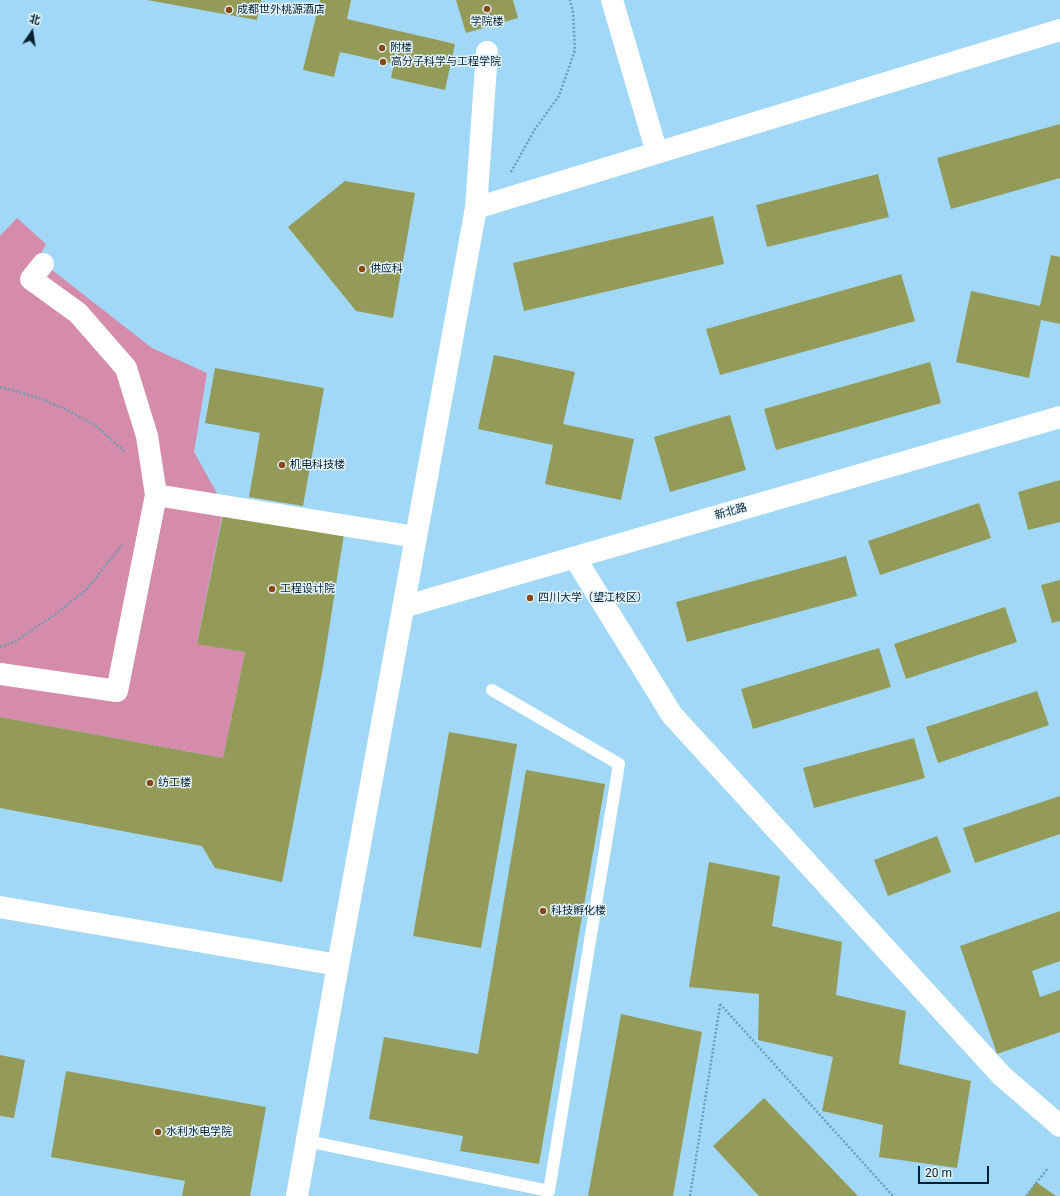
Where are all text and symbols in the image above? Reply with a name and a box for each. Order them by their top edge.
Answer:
place label: 成都世外桃源酒店 [237,3,325,17]
marker: 学院楼 [482,4,492,14]
marker: 成都世外桃源酒店 [224,5,234,15]
north arrow [12,12,52,52]
text: 北 [28,12,42,27]
place label: 学院楼 [471,15,503,29]
place label: 附楼 [390,41,412,55]
marker: 附楼 [377,43,387,53]
place label: 高分子科学与工程学院 [391,55,501,69]
marker: 高分子科学与工程学院 [378,57,388,67]
place label: 供应科 [370,262,403,276]
marker: 供应科 [357,264,367,274]
place label: 机电科技楼 [290,458,345,472]
marker: 机电科技楼 [277,460,287,470]
street label: 新北路 [713,501,749,523]
place label: 工程设计院 [280,582,335,596]
marker: 工程设计院 [267,584,277,594]
place label: 四川大学（望江校区） [538,591,648,605]
marker: 四川大学（望江校区） [525,593,535,603]
place label: 纺工楼 [158,776,191,790]
marker: 纺工楼 [145,778,155,788]
place label: 科技孵化楼 [551,904,606,918]
marker: 科技孵化楼 [538,906,548,916]
place label: 水利水电学院 [166,1125,232,1139]
marker: 水利水电学院 [153,1127,163,1137]
scale bar [920,1158,991,1184]
text: 20 m [925,1166,952,1180]

